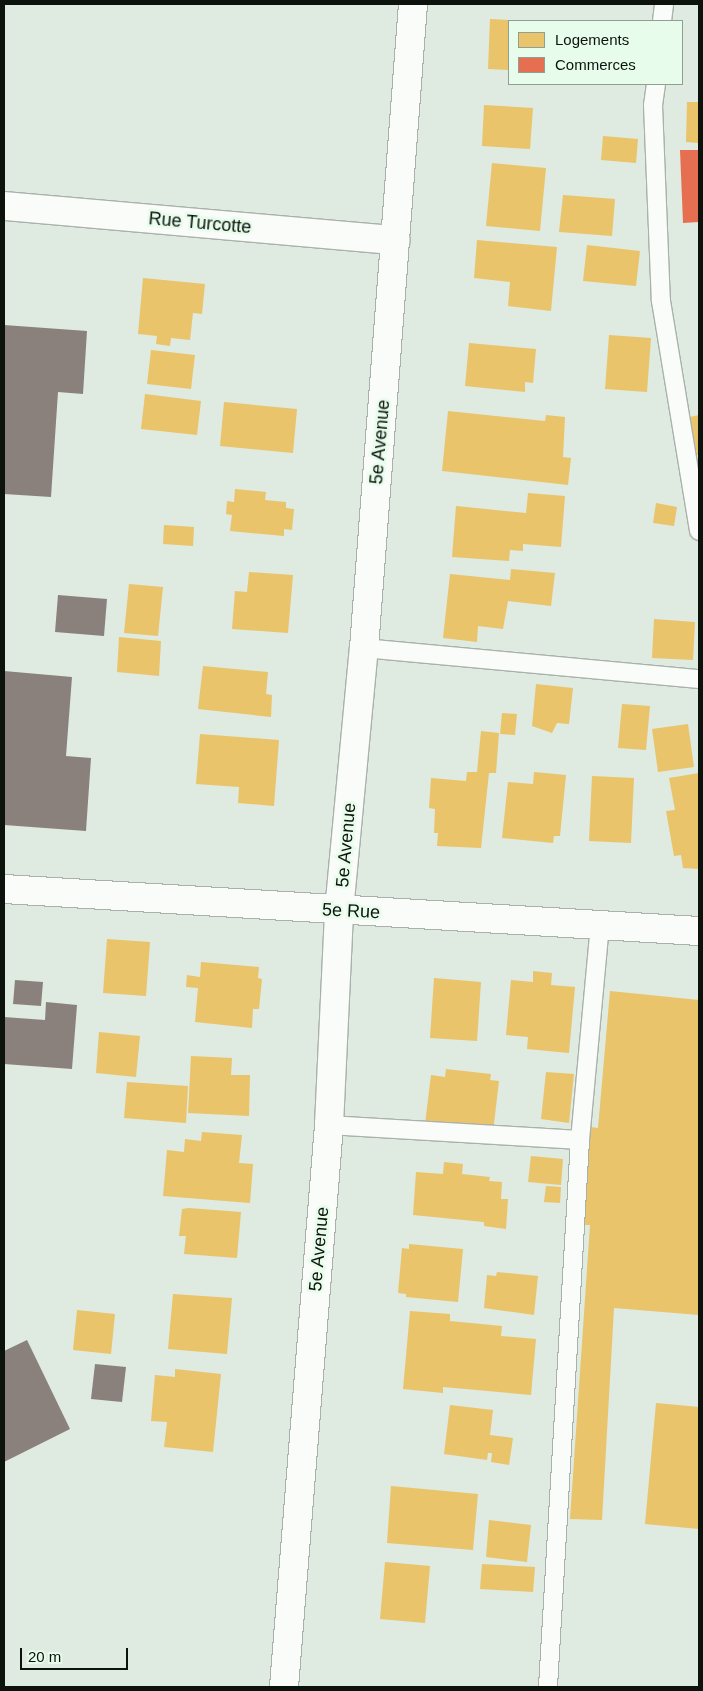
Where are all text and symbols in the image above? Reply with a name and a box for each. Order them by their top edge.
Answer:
legend [508,20,683,85]
text: Logements [555,31,629,48]
text: Commerces [555,56,636,73]
street label: Rue Turcotte [148,208,252,238]
street label: 5e Avenue [366,398,394,486]
street label: 5e Avenue [332,801,360,889]
street label: 5e Rue [321,899,381,923]
street label: 5e Avenue [305,1205,333,1293]
scale bar [22,1638,130,1670]
text: 20 m [28,1648,61,1665]

